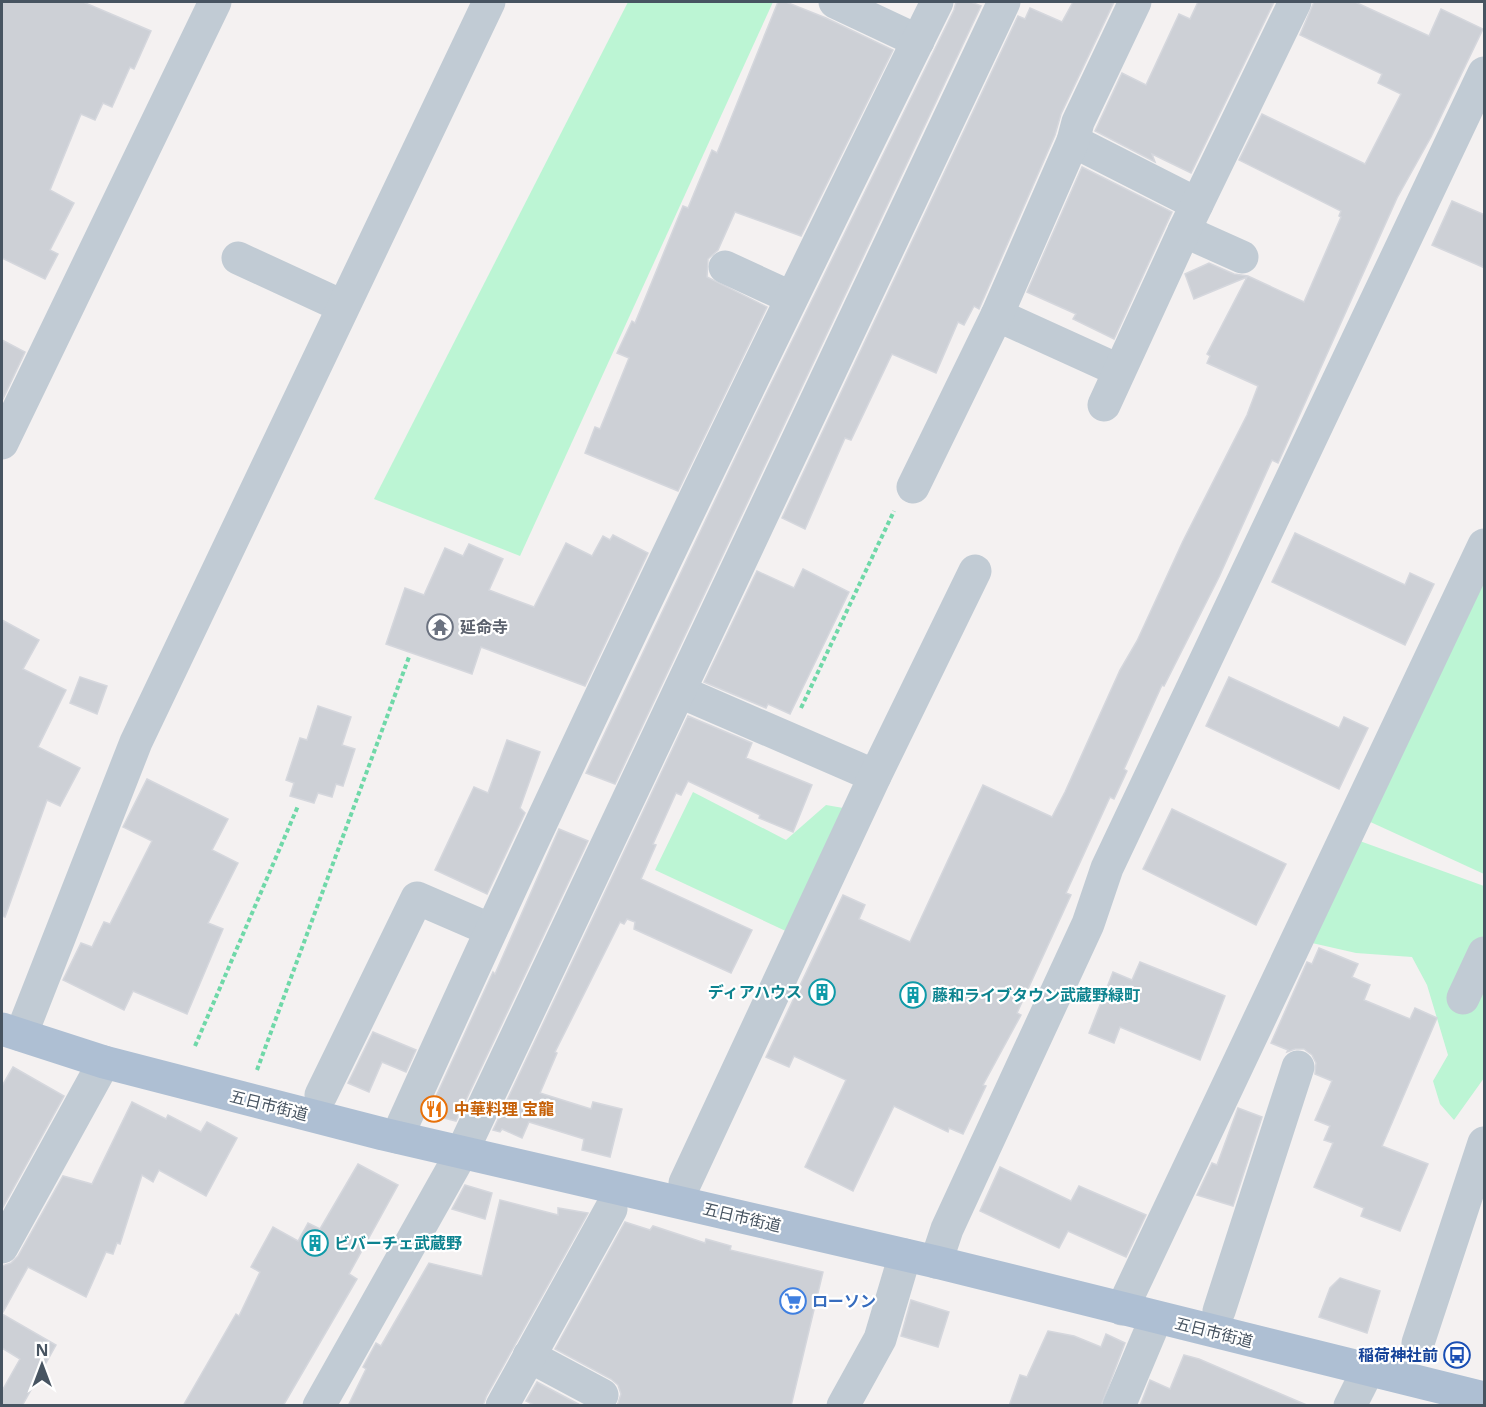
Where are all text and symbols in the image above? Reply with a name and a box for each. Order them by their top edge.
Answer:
temple icon: 延命寺 [425,612,455,642]
place label: 延命寺 [460,616,508,638]
building icon: ディアハウス [807,977,837,1007]
building icon: 藤和ライブタウン武蔵野緑町 [898,980,928,1010]
place label: ディアハウス [708,981,802,1003]
place label: 藤和ライブタウン武蔵野緑町 [932,984,1140,1006]
street label: 五日市街道 [228,1085,310,1125]
restaurant icon: 中華料理 宝龍 [419,1094,449,1124]
place label: 中華料理 宝龍 [454,1098,554,1120]
street label: 五日市街道 [701,1197,783,1237]
building icon: ビバーチェ武蔵野 [300,1228,330,1258]
place label: ビバーチェ武蔵野 [334,1232,462,1254]
supermarket icon: ローソン [778,1286,808,1316]
place label: ローソン [812,1290,876,1312]
street label: 五日市街道 [1173,1312,1255,1352]
north arrow [12,1335,72,1395]
text: N [35,1339,49,1361]
bus stop icon: 稲荷神社前 [1442,1340,1472,1370]
place label: 稲荷神社前 [1358,1344,1438,1366]

